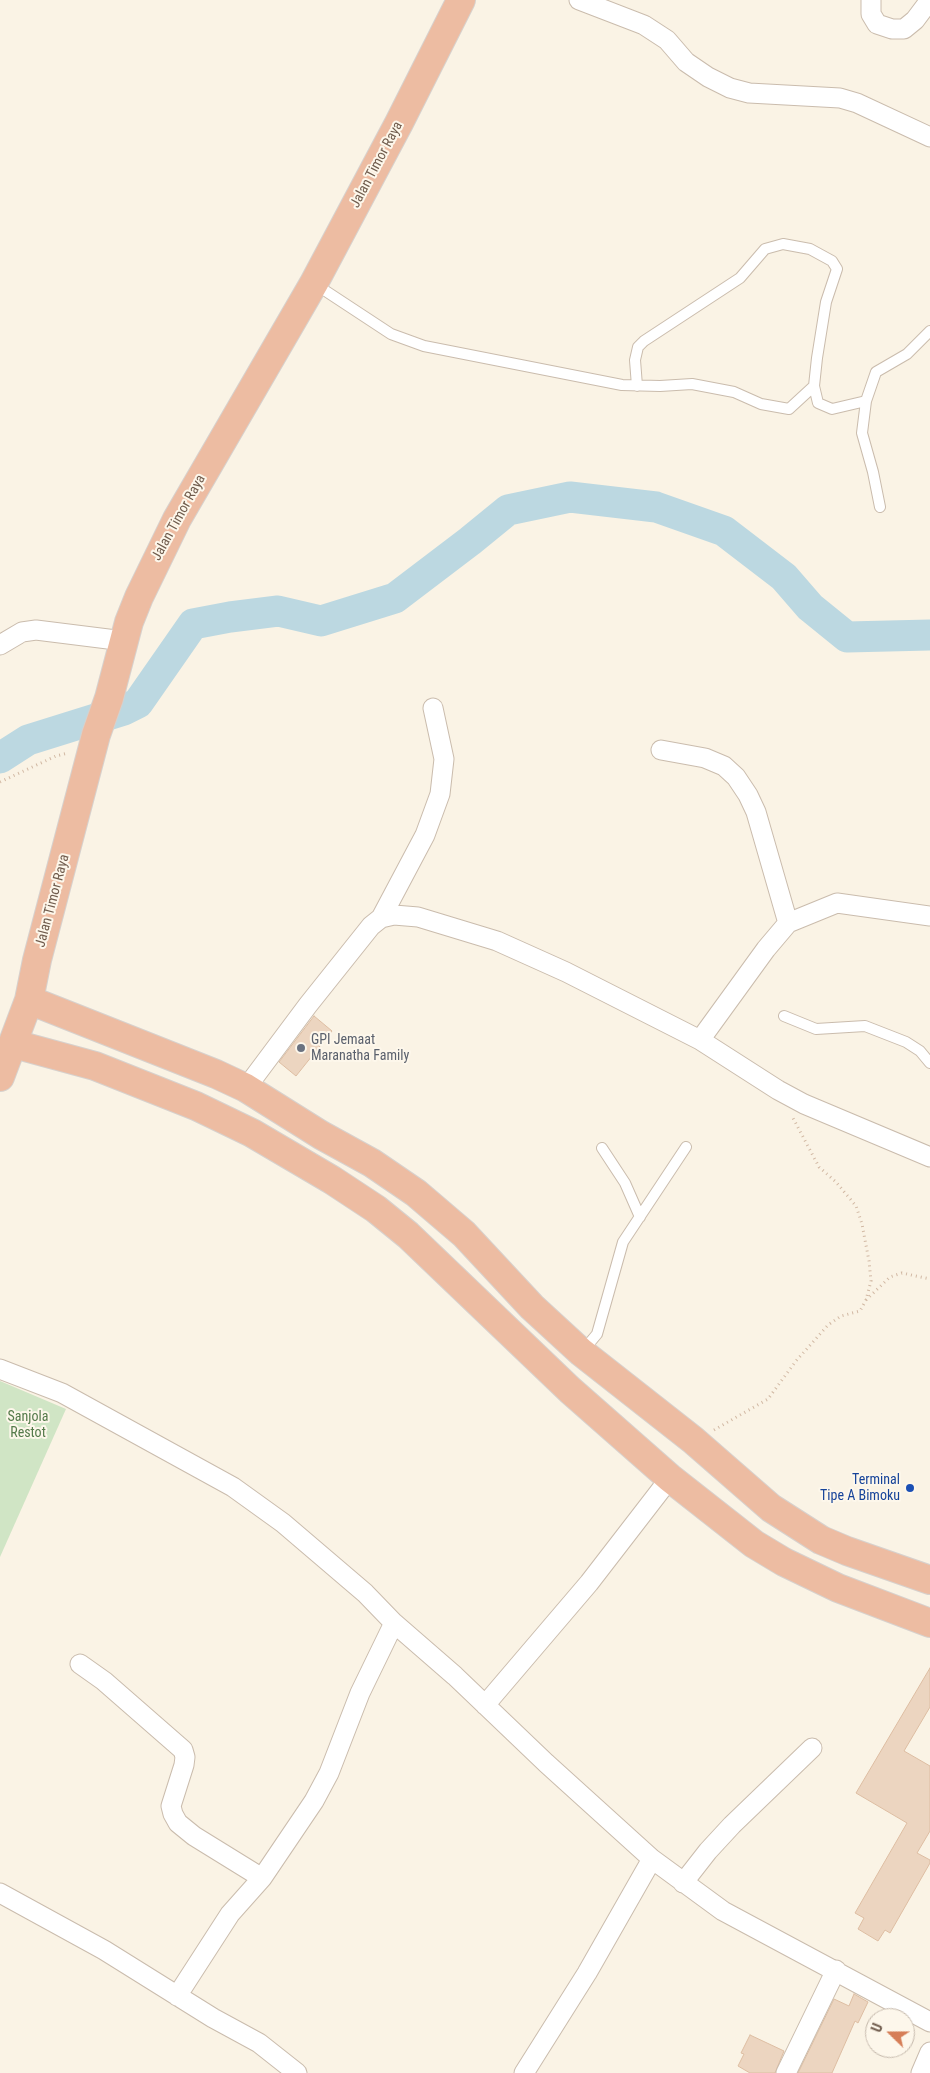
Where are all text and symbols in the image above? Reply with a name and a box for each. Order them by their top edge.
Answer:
street label: Jalan Timor Raya [347,119,407,211]
street label: Jalan Timor Raya [149,472,209,564]
street label: Jalan Timor Raya [33,853,73,949]
place label: GPI Jemaat Maranatha Family [311,1032,409,1064]
marker: GPI Jemaat Maranatha Family [295,1042,307,1054]
park label: Sanjola Restot [8,1409,48,1441]
place label: Terminal Tipe A Bimoku [820,1472,900,1504]
marker: Terminal Tipe A Bimoku [904,1482,916,1494]
north arrow [865,2008,915,2058]
text: U [868,2021,886,2034]

